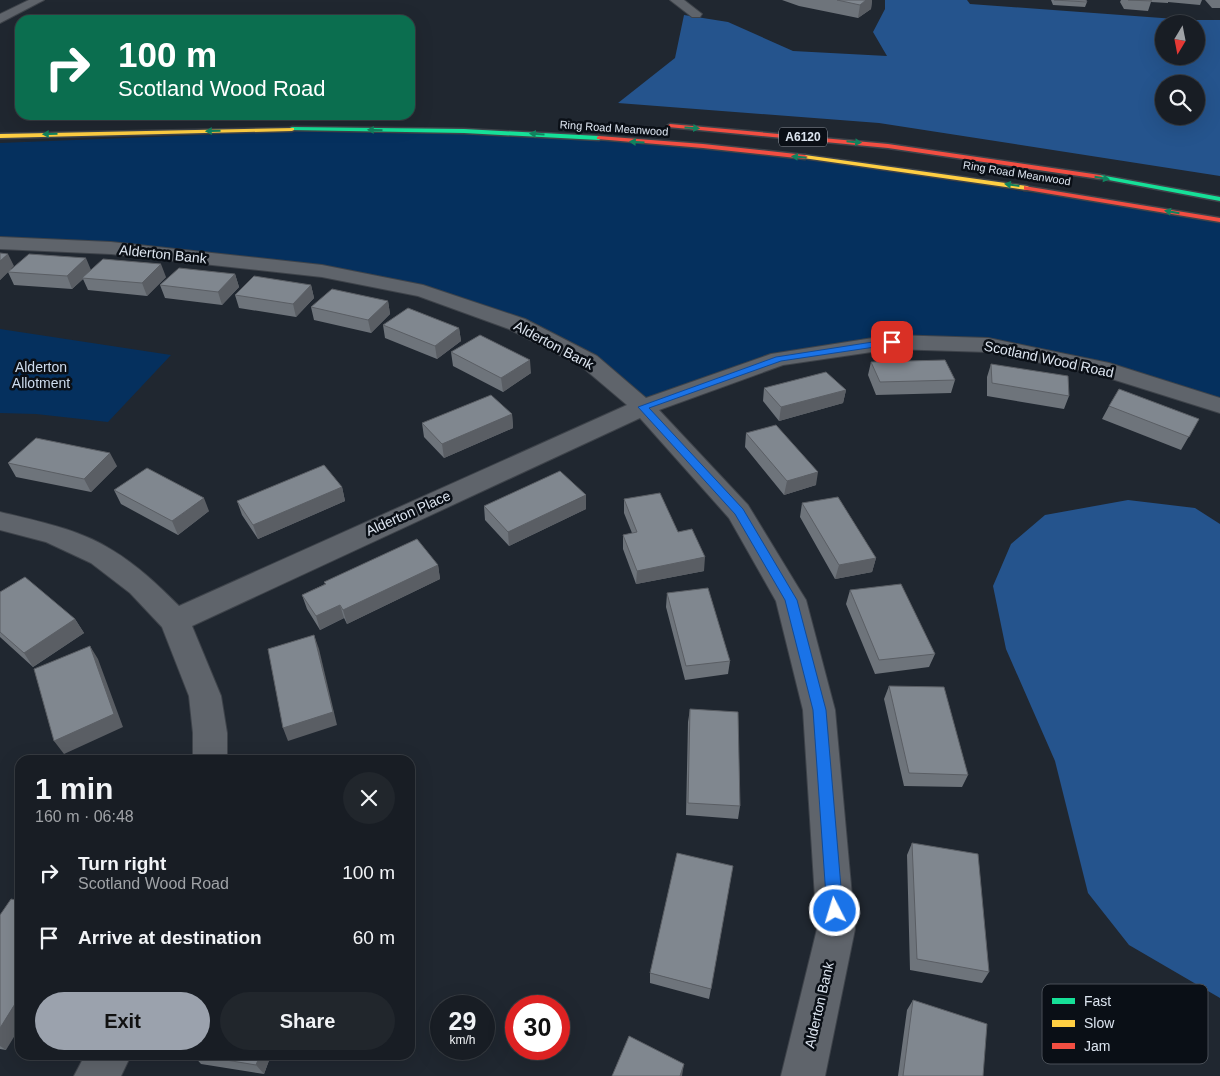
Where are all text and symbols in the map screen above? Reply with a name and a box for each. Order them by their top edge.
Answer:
north arrow [1155,15,1205,65]
map controls [1155,15,1205,125]
icon: right [35,35,100,100]
text: 100 m [118,35,217,74]
button: search [1155,75,1205,125]
text: Scotland Wood Road [118,76,326,101]
street label: Ring Road Meanwood [559,118,669,138]
one-way arrow [685,124,701,132]
one-way arrow [367,126,383,134]
one-way arrow [204,127,220,135]
road number: A6120 [779,128,827,146]
one-way arrow [42,130,58,138]
one-way arrow [529,130,545,138]
one-way arrow [629,137,645,145]
one-way arrow [846,139,862,147]
one-way arrow [790,153,806,161]
street label: Ring Road Meanwood [962,159,1072,187]
one-way arrow [1094,174,1110,182]
one-way arrow [1003,181,1019,189]
one-way arrow [1164,207,1180,215]
street label: Alderton Bank [118,241,209,267]
street label: Alderton Bank [511,317,597,373]
pin [871,321,913,363]
icon: arrive [878,328,906,356]
street label: Scotland Wood Road [983,337,1115,381]
park label: Alderton Allotment [12,359,70,391]
street label: Alderton Place [363,487,453,539]
text: 1 min [35,772,113,805]
button: close [343,772,395,824]
text: 160 m · 06:48 [35,808,134,825]
text: Turn right [78,853,166,874]
icon: right [35,859,63,887]
text: 100 m [342,862,395,883]
text: Scotland Wood Road [78,875,229,892]
position arrow [808,884,860,936]
icon: arrive [35,924,63,952]
text: Arrive at destination [78,927,262,948]
text: 60 m [353,927,395,948]
street label: Alderton Bank [801,959,837,1050]
legend [1042,984,1208,1064]
button: Exit [35,992,210,1050]
button: Share [220,992,395,1050]
text: Fast [1084,993,1111,1009]
speed limit sign: 30 [505,995,570,1060]
text: 29 [449,1007,476,1035]
text: Slow [1084,1015,1115,1031]
text: km/h [449,1033,476,1047]
text: Jam [1084,1038,1110,1054]

